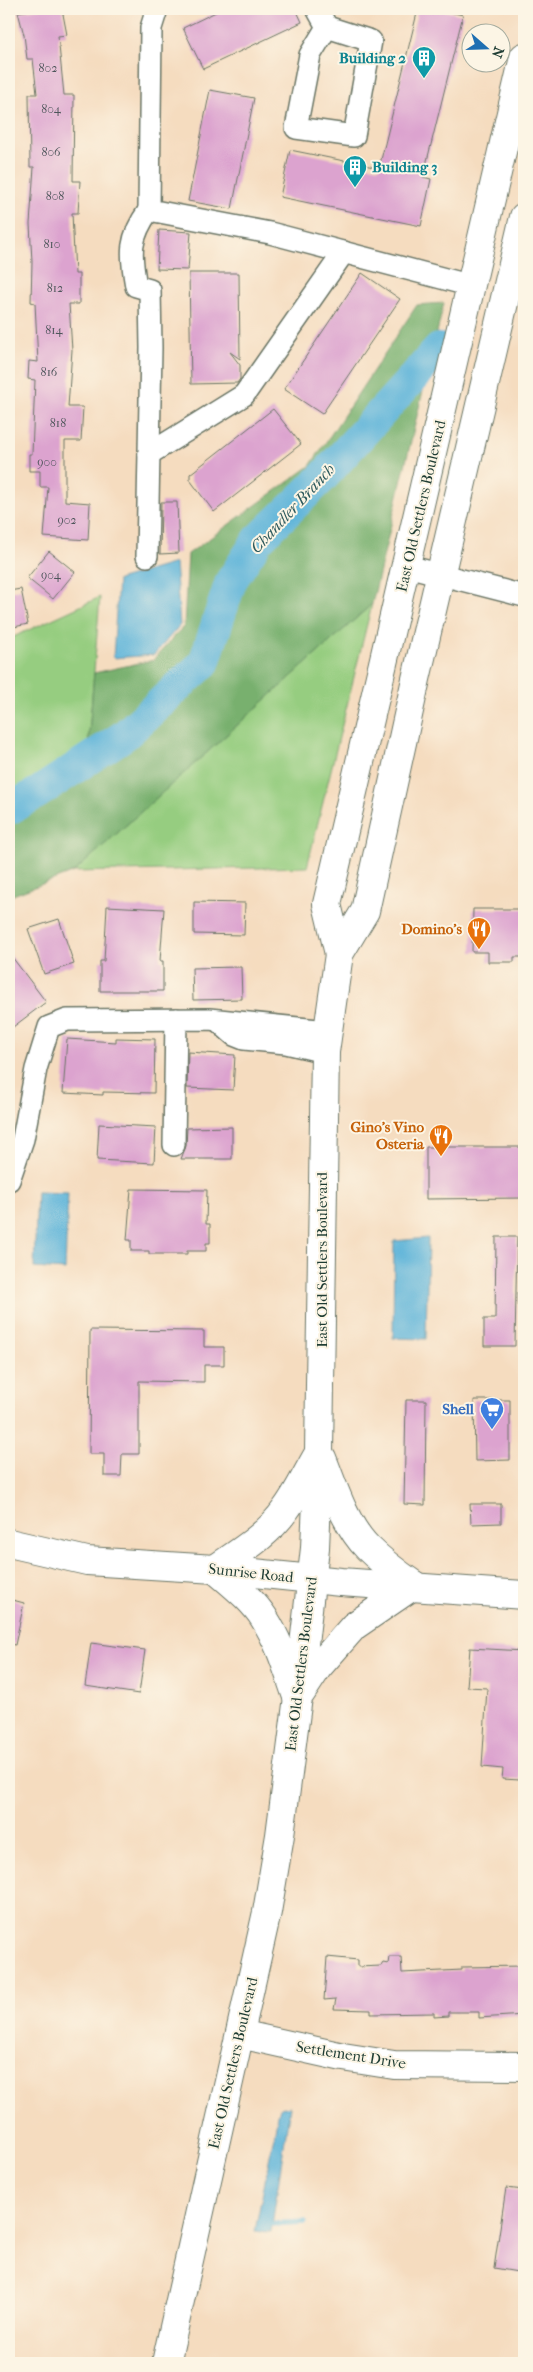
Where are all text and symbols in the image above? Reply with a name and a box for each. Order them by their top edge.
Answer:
north arrow [460,22,510,72]
text: N [488,44,508,61]
building icon: Building 2 [411,45,437,79]
place label: Building 2 [339,49,406,67]
house number: 802 [39,61,57,75]
house number: 804 [41,102,62,116]
house number: 806 [41,145,61,159]
building icon: Building 3 [342,154,368,188]
place label: Building 3 [372,158,437,176]
house number: 808 [46,189,64,203]
house number: 810 [44,237,60,251]
house number: 812 [47,281,63,295]
house number: 814 [45,323,64,337]
house number: 816 [41,365,58,379]
house number: 818 [50,416,66,430]
street label: East Old Settlers Boulevard [392,418,450,594]
house number: 900 [37,455,57,469]
water label: Chandler Branch [246,460,338,557]
house number: 902 [57,513,77,527]
house number: 904 [41,568,62,582]
restaurant icon: Domino's [466,916,492,950]
place label: Domino's [401,920,462,938]
place label: Gino's Vino Osteria [350,1118,425,1153]
restaurant icon: Gino's Vino Osteria [428,1123,454,1157]
street label: East Old Settlers Boulevard [313,1171,331,1348]
supermarket icon: Shell [479,1396,505,1430]
place label: Shell [442,1400,475,1418]
street label: Sunrise Road [208,1560,295,1586]
street label: East Old Settlers Boulevard [281,1575,321,1752]
street label: East Old Settlers Boulevard [204,1975,262,2151]
street label: Settlement Drive [295,2037,408,2073]

